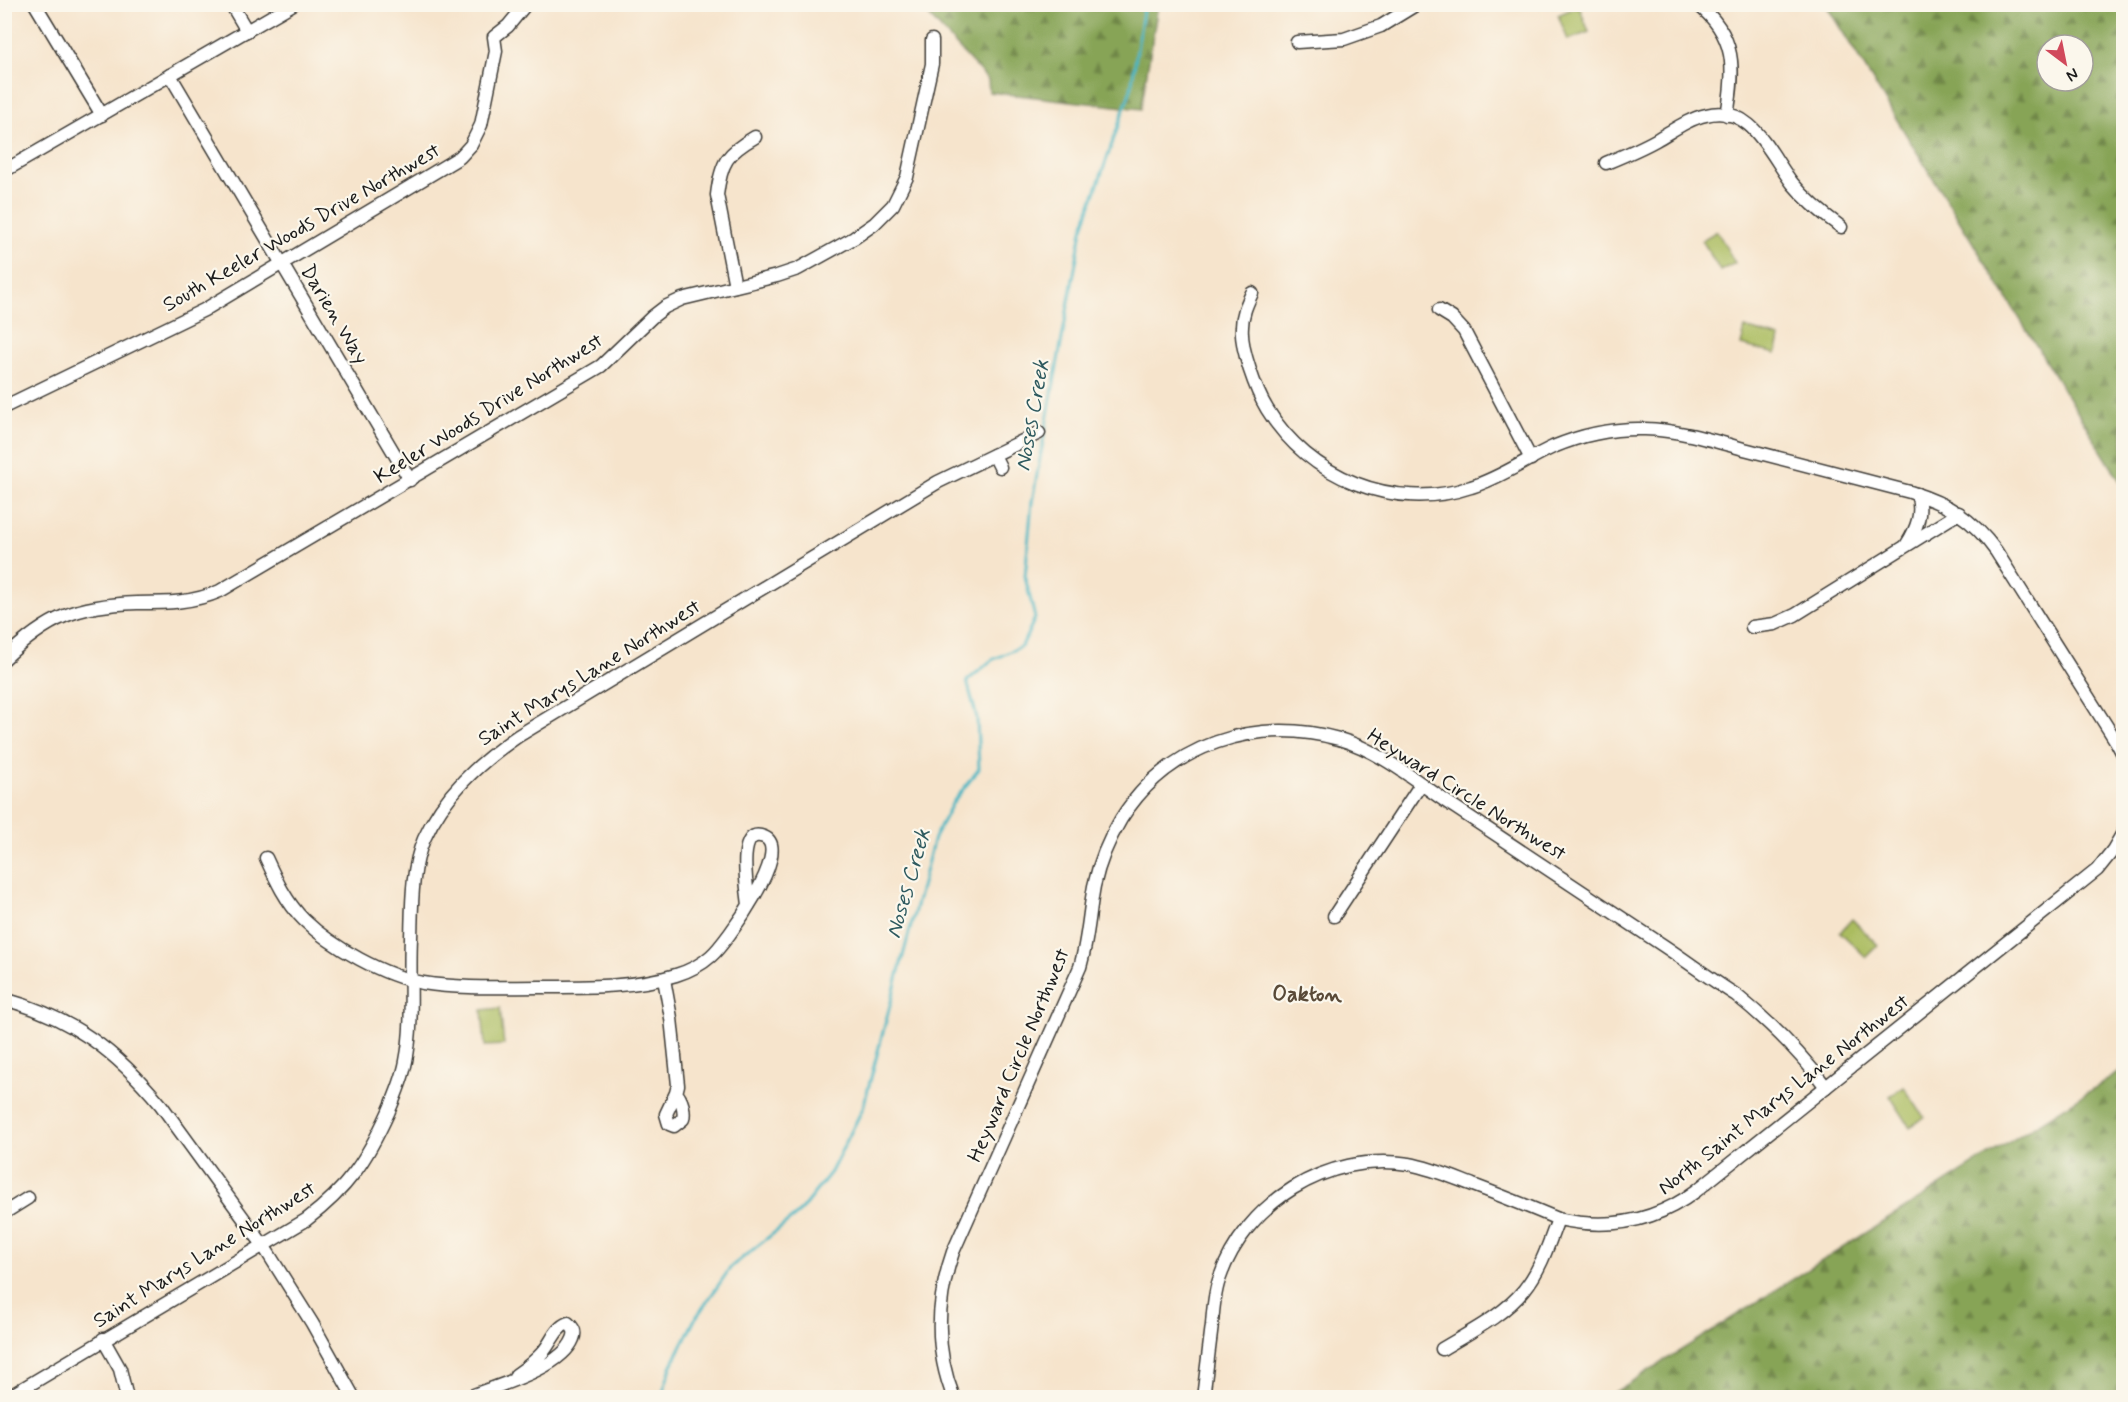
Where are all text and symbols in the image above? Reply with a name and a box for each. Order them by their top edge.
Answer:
north arrow [2035,33,2095,93]
text: N [2062,63,2082,86]
street label: South Keeler Woods Drive Northwest [158,137,446,319]
street label: Darien Way [293,260,375,369]
street label: Keeler Woods Drive Northwest [369,327,609,491]
water label: Noses Creek [1009,357,1057,473]
street label: Saint Marys Lane Northwest [473,592,707,753]
street label: Heyward Circle Northwest [1362,722,1572,868]
water label: Noses Creek [880,825,938,942]
street label: Heyward Circle Northwest [961,944,1077,1167]
district label: Oakton [1272,981,1343,1009]
street label: North Saint Marys Lane Northwest [1652,987,1916,1202]
street label: Saint Marys Lane Northwest [88,1174,322,1335]

